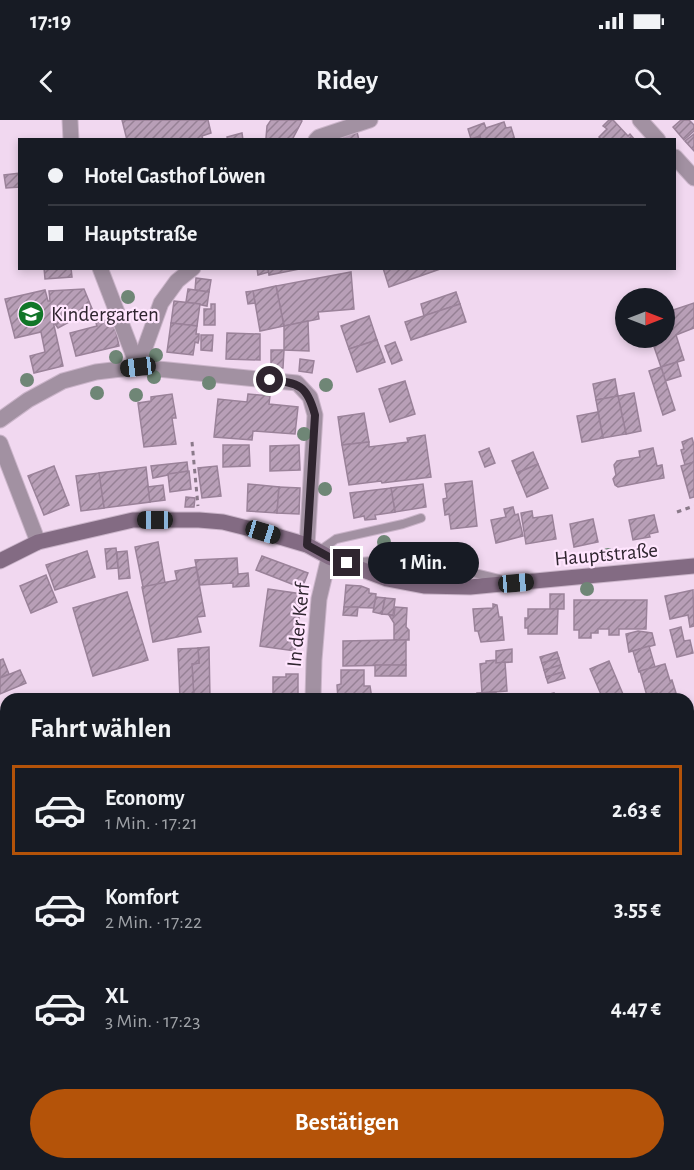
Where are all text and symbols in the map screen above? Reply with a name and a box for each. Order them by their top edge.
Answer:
text: 17:19 [30,10,71,32]
icon: back [30,65,63,98]
icon: search [631,65,664,98]
text: Ridey [316,67,378,94]
text: Hotel Gasthof Löwen [84,165,266,187]
text: Hauptstraße [84,223,197,245]
north arrow [615,288,675,348]
map controls [615,288,675,348]
school or university icon: Kindergarten [16,299,46,329]
place label: Kindergarten [51,304,159,325]
car [119,356,157,378]
route start [256,366,283,393]
car [137,511,173,529]
car [243,518,283,546]
street label: Hauptstraße [553,540,659,569]
callout: 1 Min. [368,542,479,584]
route end [333,549,360,576]
text: 1 Min. [400,553,447,573]
car [497,572,535,594]
street label: In der Kerf [284,580,314,668]
text: Fahrt wählen [30,715,172,742]
icon: car [33,783,87,837]
text: Economy [105,787,185,809]
text: 2.63 € [612,799,661,821]
text: 1 Min. · 17:21 [105,813,198,833]
icon: car [33,882,87,936]
text: Komfort [105,886,179,908]
text: 3.55 € [614,898,661,920]
text: 2 Min. · 17:22 [105,912,202,932]
icon: car [33,981,87,1035]
text: XL [105,985,128,1007]
text: 4.47 € [611,997,661,1019]
text: 3 Min. · 17:23 [105,1011,200,1031]
button: Bestätigen [30,1089,664,1158]

